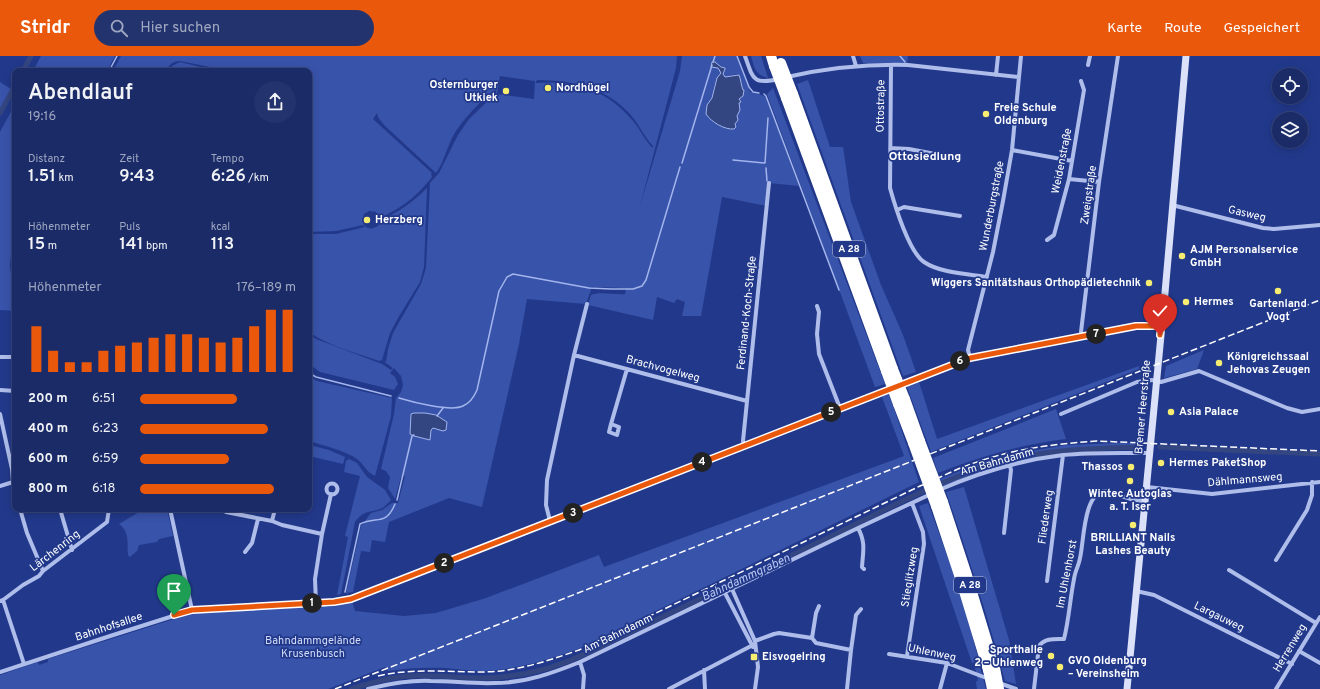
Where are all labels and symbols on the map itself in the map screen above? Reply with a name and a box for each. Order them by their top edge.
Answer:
place label: Osternburger Utkiek [430,78,498,105]
street label: Ottostraße [874,79,888,132]
place label: Nordhügel [556,81,609,95]
marker: Nordhügel [543,83,553,93]
marker: Osternburger Utkiek [501,86,511,96]
place label: Freie Schule Oldenburg [994,101,1057,128]
marker: Freie Schule Oldenburg [981,109,991,119]
street label: Weidenstraße [1049,127,1075,195]
district label: Ottosiedlung [889,149,961,165]
street label: Wunderburgstraße [976,160,1008,252]
street label: Zweigstraße [1078,164,1100,226]
street label: Gasweg [1227,203,1267,225]
place label: Herzberg [375,213,423,227]
marker: Herzberg [362,215,372,225]
road number: A 28 [833,241,865,257]
place label: AJM Personalservice GmbH [1190,243,1298,270]
marker: AJM Personalservice GmbH [1177,251,1187,261]
street label: Ferdinand-Koch-Straße [734,255,760,371]
place label: Wiggers Sanitätshaus Orthopädietechnik [931,276,1141,290]
marker: Wiggers Sanitätshaus Orthopädietechnik [1144,278,1154,288]
marker: Gartenland Vogt [1273,286,1283,296]
pin [1143,294,1177,335]
place label: Hermes [1194,295,1234,309]
marker: Hermes [1181,297,1191,307]
place label: Gartenland Vogt [1249,297,1307,324]
pin: 7 [1086,324,1106,344]
place label: Königreichssaal Jehovas Zeugen [1227,350,1310,377]
pin: 6 [950,351,970,371]
street label: Brachvogelweg [625,352,701,386]
marker: Königreichssaal Jehovas Zeugen [1214,358,1224,368]
street label: Bremer Heerstraße [1132,359,1154,455]
pin: 5 [821,402,841,422]
place label: Asia Palace [1179,405,1239,419]
marker: Asia Palace [1166,407,1176,417]
street label: Am Bahndamm [959,445,1035,479]
pin: 4 [692,452,712,472]
place label: Hermes PaketShop [1169,456,1266,470]
marker: Hermes PaketShop [1156,458,1166,468]
place label: Thassos [1081,460,1123,474]
marker: Thassos [1126,462,1136,472]
street label: Dählmannsweg [1207,470,1283,490]
marker: Wintec Autoglas a. T. Iser [1125,476,1135,486]
place label: Wintec Autoglas a. T. Iser [1088,487,1172,514]
street label: Fliederweg [1035,489,1057,545]
pin: 3 [563,503,583,523]
marker: BRILLIANT Nails Lashes Beauty [1128,520,1138,530]
street label: Lärchenring [27,527,83,575]
place label: BRILLIANT Nails Lashes Beauty [1091,531,1175,558]
street label: Im Uhlenhorst [1053,538,1081,610]
street label: Stieglitzweg [898,546,922,608]
water label: Bahndammgraben [699,550,793,606]
pin: 2 [434,553,454,573]
pin [157,574,191,615]
road number: A 28 [954,577,986,593]
pin: 1 [302,593,322,613]
street label: Largauweg [1191,599,1247,635]
street label: Bahnhofsallee [74,609,145,644]
street label: Am Bahndamm [581,611,655,657]
street label: Herrenweg [1270,621,1310,675]
park label: Bahndammgelände Krusenbusch [265,634,361,661]
street label: Uhlenweg [907,641,957,665]
place label: Sporthalle 2 – Uhlenweg [974,643,1043,670]
place label: Eisvogelring [762,650,826,664]
marker: Sporthalle 2 – Uhlenweg [1046,651,1056,661]
marker: Eisvogelring [749,652,759,662]
place label: GVO Oldenburg – Vereinsheim [1068,654,1147,681]
marker: GVO Oldenburg – Vereinsheim [1055,662,1065,672]

